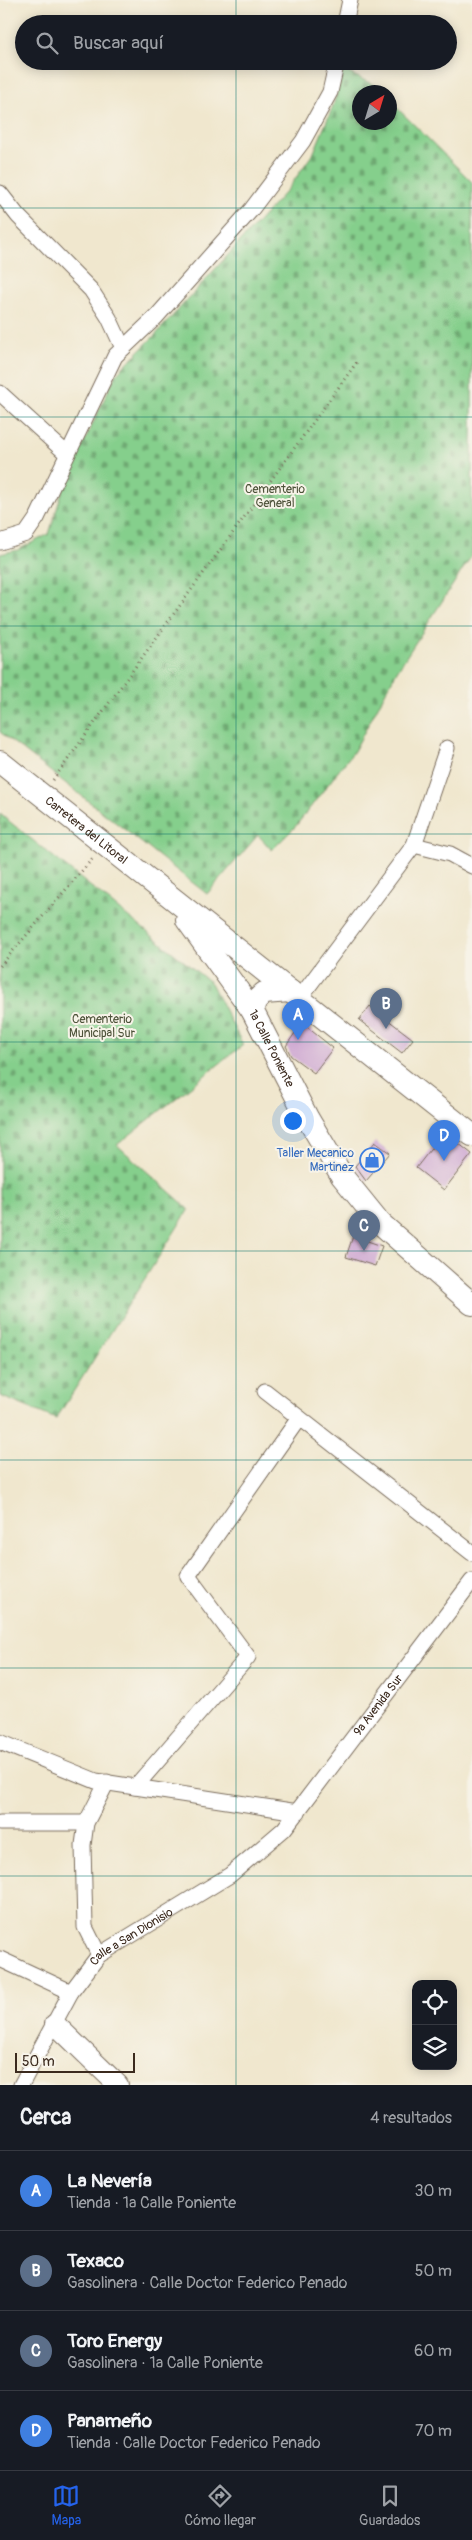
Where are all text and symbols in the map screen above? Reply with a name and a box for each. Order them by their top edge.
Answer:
search box [15,15,457,70]
icon: search [33,29,61,57]
text: Buscar aquí [73,31,164,55]
north arrow [352,85,397,130]
park label: Cementerio General [245,482,305,511]
street label: Carretera del Litoral [42,793,131,867]
pin: B [370,988,402,1029]
pin: A [282,999,314,1040]
street label: 1a Calle Poniente [246,1007,298,1090]
park label: Cementerio Municipal Sur [69,1012,136,1041]
your location [280,1108,306,1134]
pin: D [428,1120,460,1161]
place label: Taller Mecanico Martinez [277,1146,355,1175]
shop icon: Taller Mecanico Martinez [359,1147,385,1173]
pin: C [348,1210,380,1251]
street label: 9a Avenida Sur [350,1671,406,1739]
street label: Calle a San Dionisio [86,1904,176,1968]
map controls [412,1980,457,2070]
button: locate [412,1980,457,2025]
button: layers [412,2025,457,2070]
scale bar [15,2050,135,2073]
text: 50 m [22,2053,55,2070]
text: Cerca [20,2104,71,2131]
text: 4 resultados [370,2108,452,2128]
text: La Nevería [67,2169,152,2193]
text: A [31,2181,41,2201]
text: 30 m [414,2181,452,2201]
text: Tienda · 1a Calle Poniente [67,2193,236,2213]
text: Texaco [67,2249,124,2273]
text: B [31,2261,41,2281]
text: 50 m [415,2261,452,2281]
text: Gasolinera · Calle Doctor Federico Penado [67,2273,347,2293]
text: Toro Energy [67,2329,162,2353]
text: C [31,2341,41,2361]
text: 60 m [414,2341,452,2361]
text: Gasolinera · 1a Calle Poniente [67,2353,263,2373]
text: Panameño [67,2409,152,2433]
text: D [31,2421,41,2441]
text: 70 m [415,2421,452,2441]
text: Tienda · Calle Doctor Federico Penado [67,2433,321,2453]
tab: Mapa [52,2482,81,2529]
tab: Cómo llegar [185,2482,256,2529]
tab: Guardados [359,2482,420,2529]

